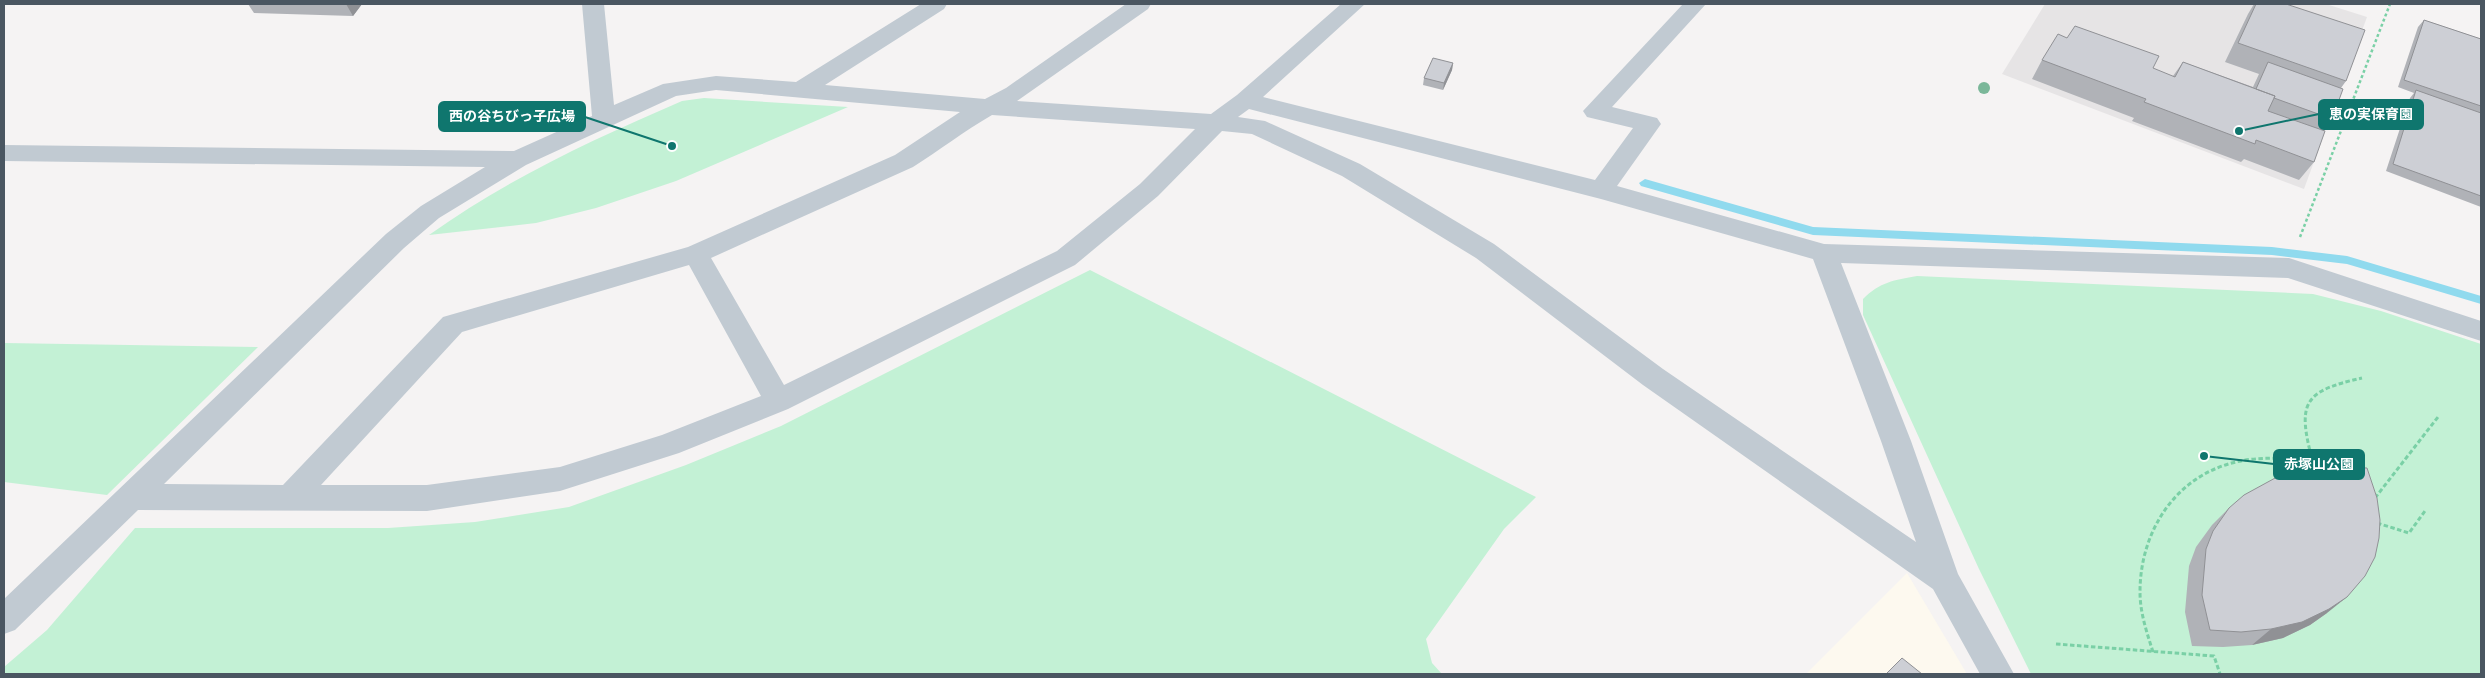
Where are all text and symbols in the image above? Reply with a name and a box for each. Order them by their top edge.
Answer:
callout: 恵の実保育園 [2319,100,2423,129]
callout: 西の谷ちびっ子広場 [439,102,585,131]
text: 恵の実保育園 [2329,105,2413,123]
text: 西の谷ちびっ子広場 [449,107,575,125]
callout: 赤塚山公園 [2274,450,2364,479]
text: 赤塚山公園 [2284,455,2354,473]

